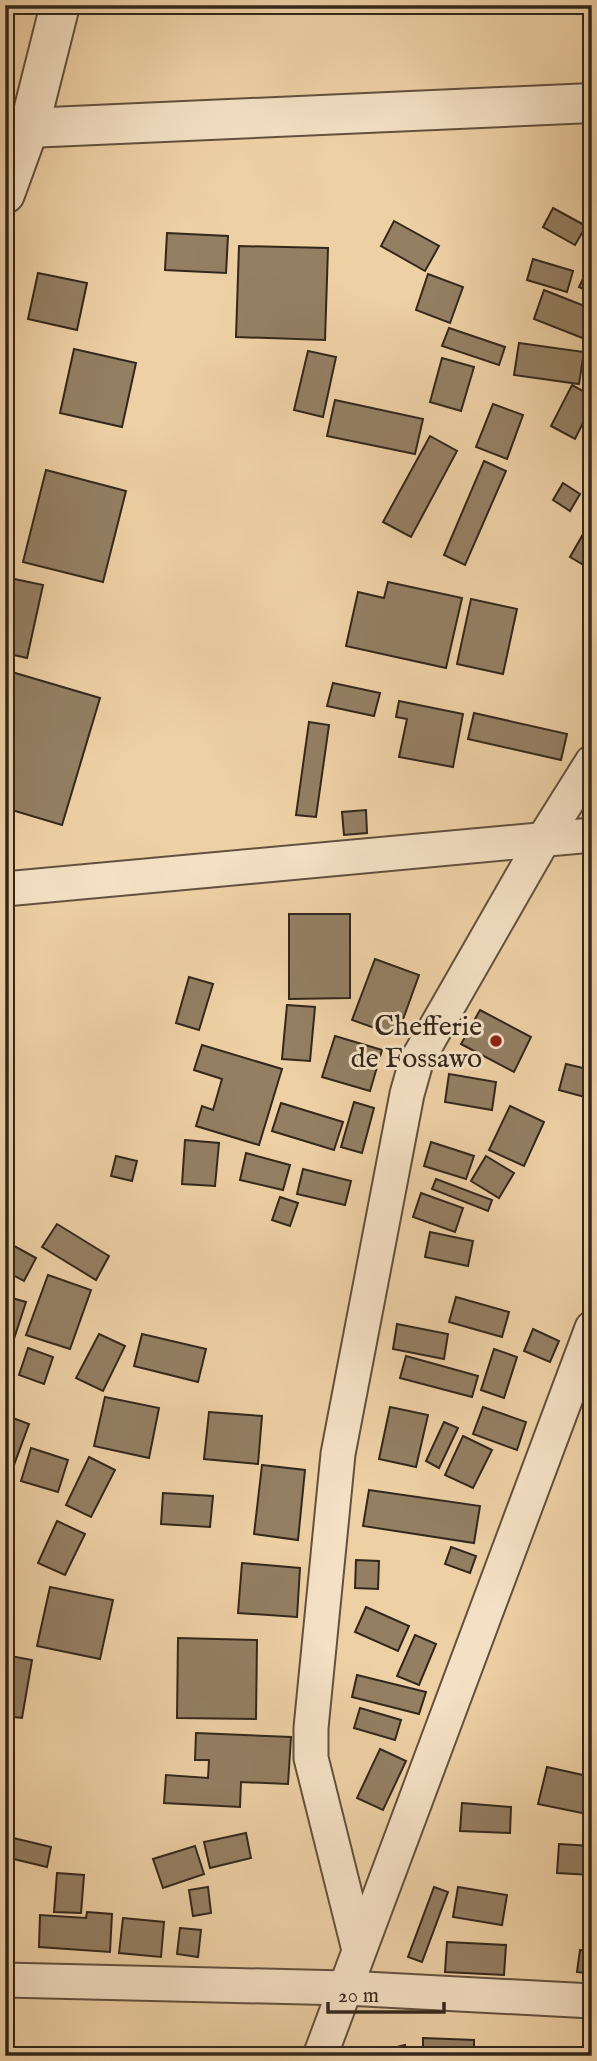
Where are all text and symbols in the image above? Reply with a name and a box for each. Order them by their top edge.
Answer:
place label: Chefferie de Fossawo [351,1010,482,1077]
marker: Chefferie de Fossawo [488,1033,504,1049]
scale bar [328,1970,443,2014]
text: 20 m [338,1983,379,2010]

